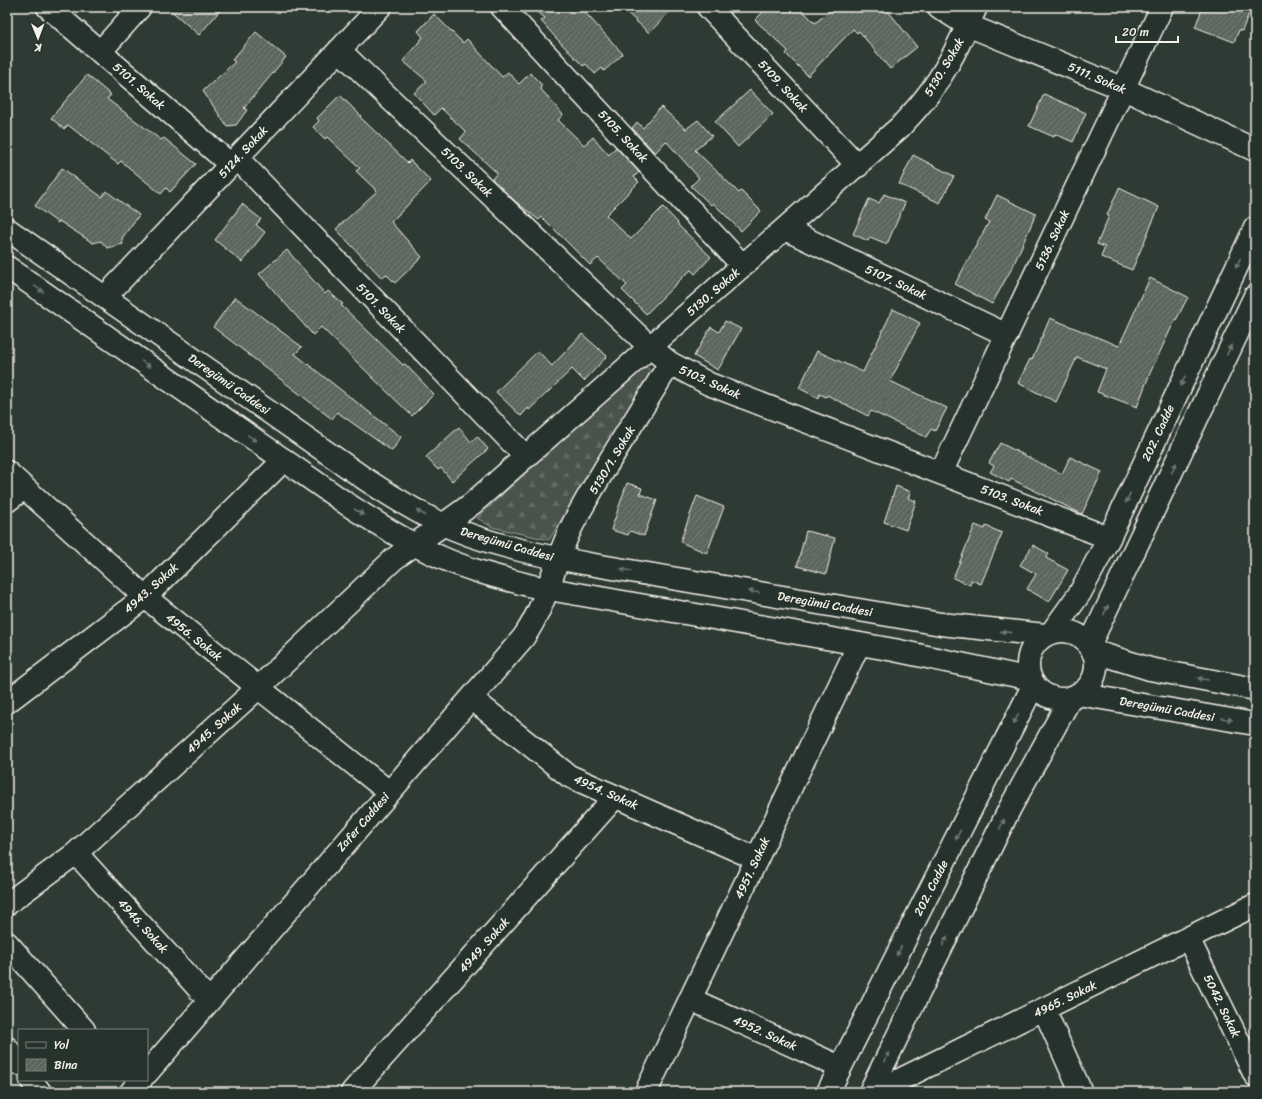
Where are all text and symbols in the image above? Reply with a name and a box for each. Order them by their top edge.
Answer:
north arrow [18,18,58,58]
scale bar [1116,18,1178,44]
text: 20 m [1122,21,1149,43]
street label: 5130. Sokak [918,33,971,101]
text: K [33,38,43,57]
street label: 5109. Sokak [752,54,814,118]
street label: 5111. Sokak [1064,56,1130,100]
street label: 5101. Sokak [107,57,171,116]
street label: 5105. Sokak [592,104,654,168]
street label: 5124. Sokak [212,120,274,184]
street label: 5103. Sokak [436,141,499,203]
street label: 5136. Sokak [1028,205,1076,274]
street label: 5107. Sokak [861,258,931,306]
one-way arrow [1235,258,1241,269]
street label: 5130. Sokak [681,262,746,322]
street label: 5101. Sokak [351,277,412,339]
one-way arrow [34,285,44,293]
one-way arrow [1226,344,1232,356]
street label: Deregümü Caddesi [183,347,275,421]
street label: 5103. Sokak [675,359,745,406]
one-way arrow [140,360,151,368]
one-way arrow [1180,375,1186,387]
street label: 202. Cadde [1135,401,1181,465]
street label: 5130/1. Sokak [583,421,642,499]
one-way arrow [247,434,257,442]
one-way arrow [1171,462,1177,473]
street label: 5103. Sokak [977,478,1047,522]
one-way arrow [1125,493,1131,504]
one-way arrow [354,508,364,516]
one-way arrow [415,509,426,516]
street label: Deregümü Caddesi [458,520,557,568]
street label: 4943. Sokak [118,557,184,619]
one-way arrow [619,567,632,573]
street label: Deregümü Caddesi [776,585,875,623]
one-way arrow [748,589,760,595]
one-way arrow [1103,605,1109,616]
street label: 4956. Sokak [161,607,228,667]
one-way arrow [1000,629,1012,636]
one-way arrow [1197,676,1209,682]
street label: Deregümü Caddesi [1118,690,1217,728]
street label: 4945. Sokak [181,696,247,759]
one-way arrow [1013,713,1020,724]
one-way arrow [1221,716,1233,722]
street label: 4954. Sokak [570,768,642,816]
street label: Zafer Caddesi [331,787,396,857]
one-way arrow [999,818,1005,830]
one-way arrow [955,829,961,840]
street label: 4951. Sokak [728,833,776,903]
street label: 202. Cadde [907,856,955,920]
street label: 4946. Sokak [112,893,174,959]
street label: 4949. Sokak [453,912,516,978]
one-way arrow [942,935,948,946]
one-way arrow [896,945,902,956]
street label: 5042. Sokak [1197,970,1247,1042]
street label: 4965. Sokak [1030,974,1101,1024]
street label: 4952. Sokak [729,1009,801,1057]
legend [18,1029,148,1081]
text: Yol [54,1034,69,1056]
one-way arrow [884,1051,890,1063]
text: Bina [54,1054,78,1076]

